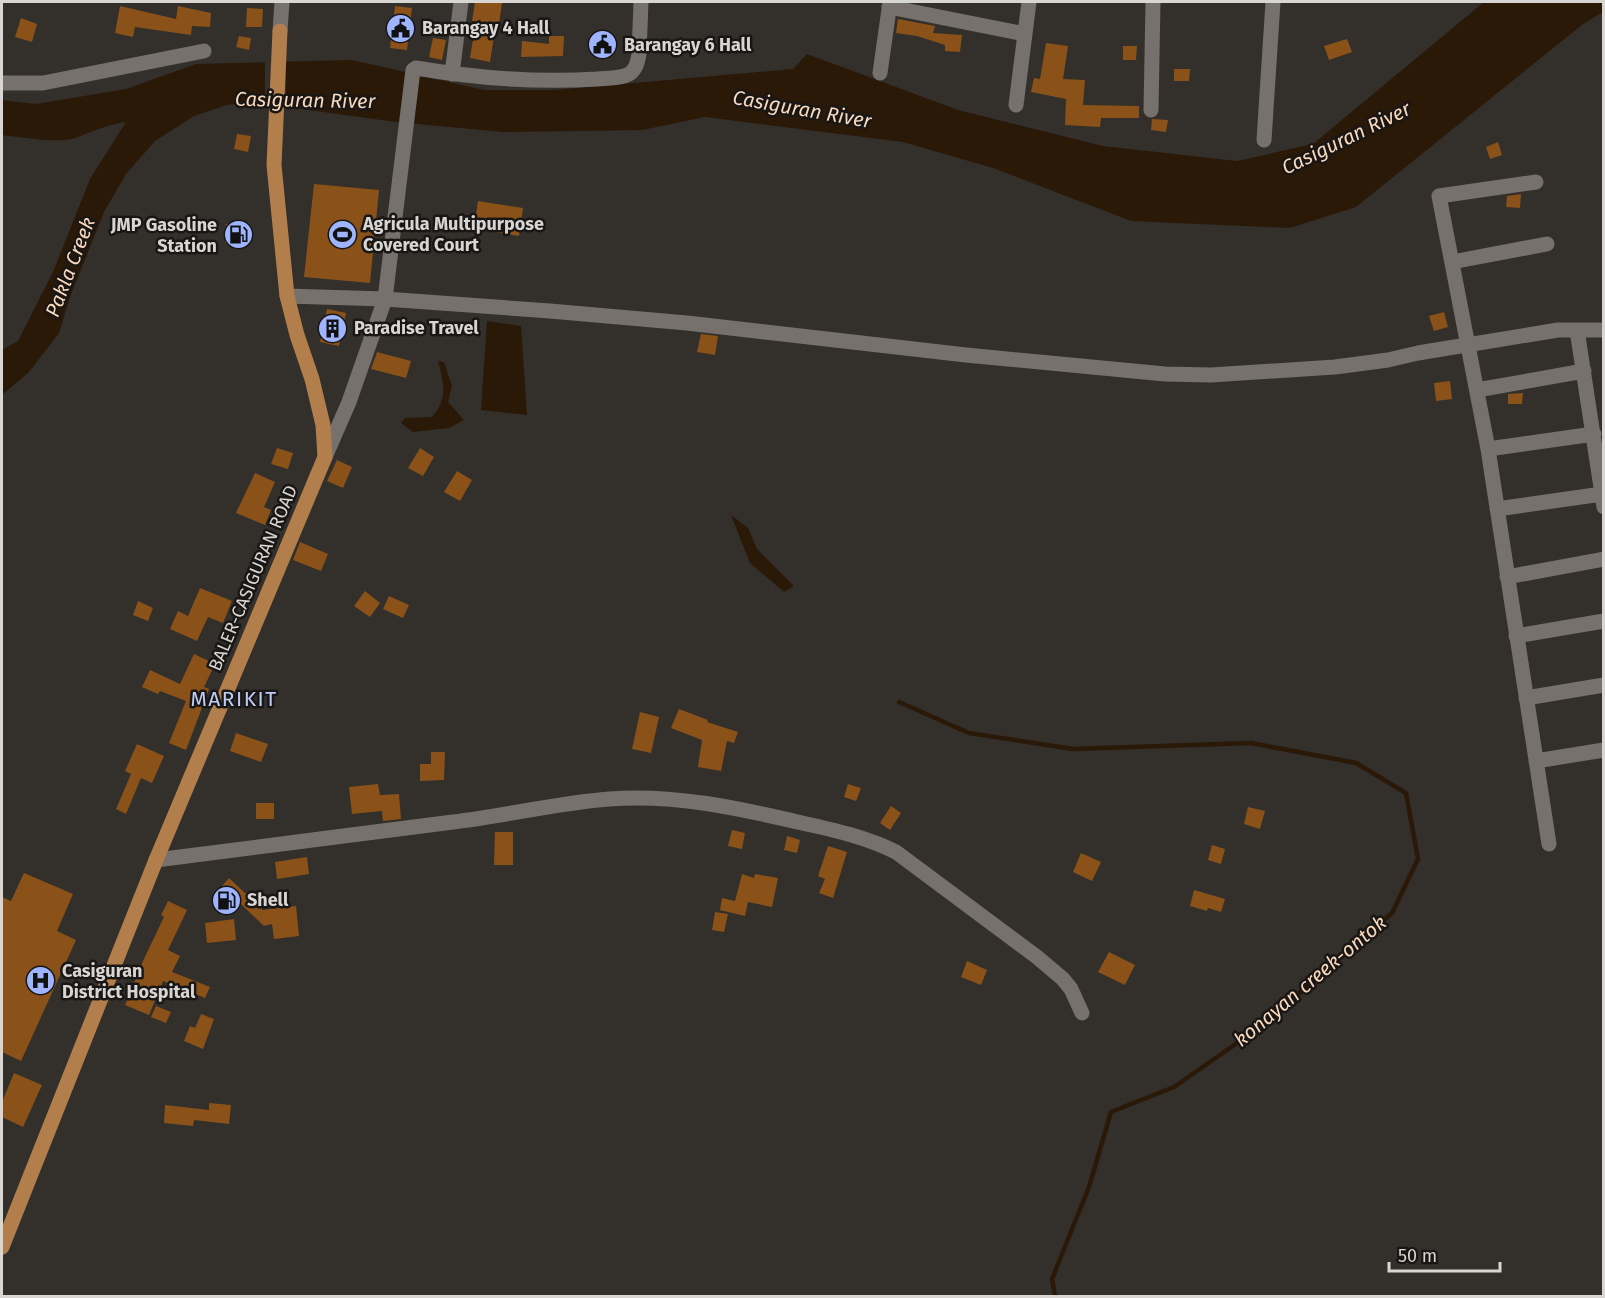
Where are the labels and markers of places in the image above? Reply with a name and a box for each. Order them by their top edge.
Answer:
public building icon: Barangay 4 Hall [385,12,417,44]
place label: Barangay 4 Hall [422,17,550,39]
public building icon: Barangay 6 Hall [587,29,619,61]
place label: Barangay 6 Hall [624,34,752,56]
place label: Agricula Multipurpose Covered Court [362,213,544,256]
place label: JMP Gasoline Station [110,214,217,257]
sports icon: Agricula Multipurpose Covered Court [326,218,358,250]
fuel station icon: JMP Gasoline Station [222,219,254,251]
building icon: Paradise Travel [317,312,349,344]
place label: Paradise Travel [354,317,479,339]
fuel station icon: Shell [210,884,242,916]
place label: Shell [247,889,289,911]
place label: Casiguran District Hospital [62,960,196,1003]
hospital icon: Casiguran District Hospital [25,965,57,997]

